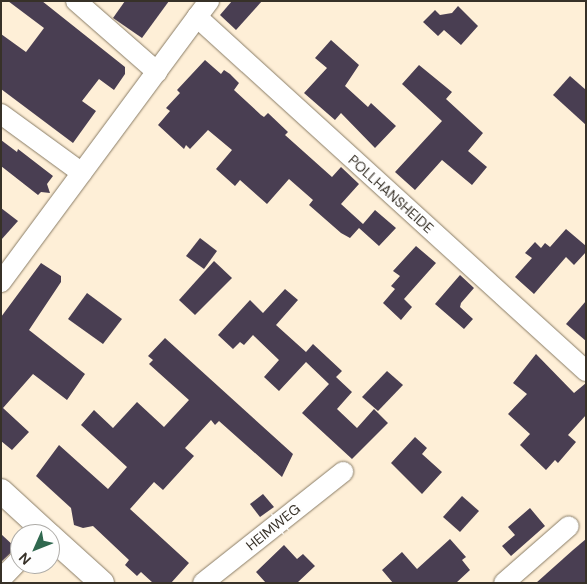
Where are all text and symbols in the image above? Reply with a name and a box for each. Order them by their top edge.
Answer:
street label: POLLHANSHEIDE [345,151,437,237]
street label: HEIMWEG [243,500,303,554]
north arrow [10,524,60,574]
text: N [15,549,35,569]

